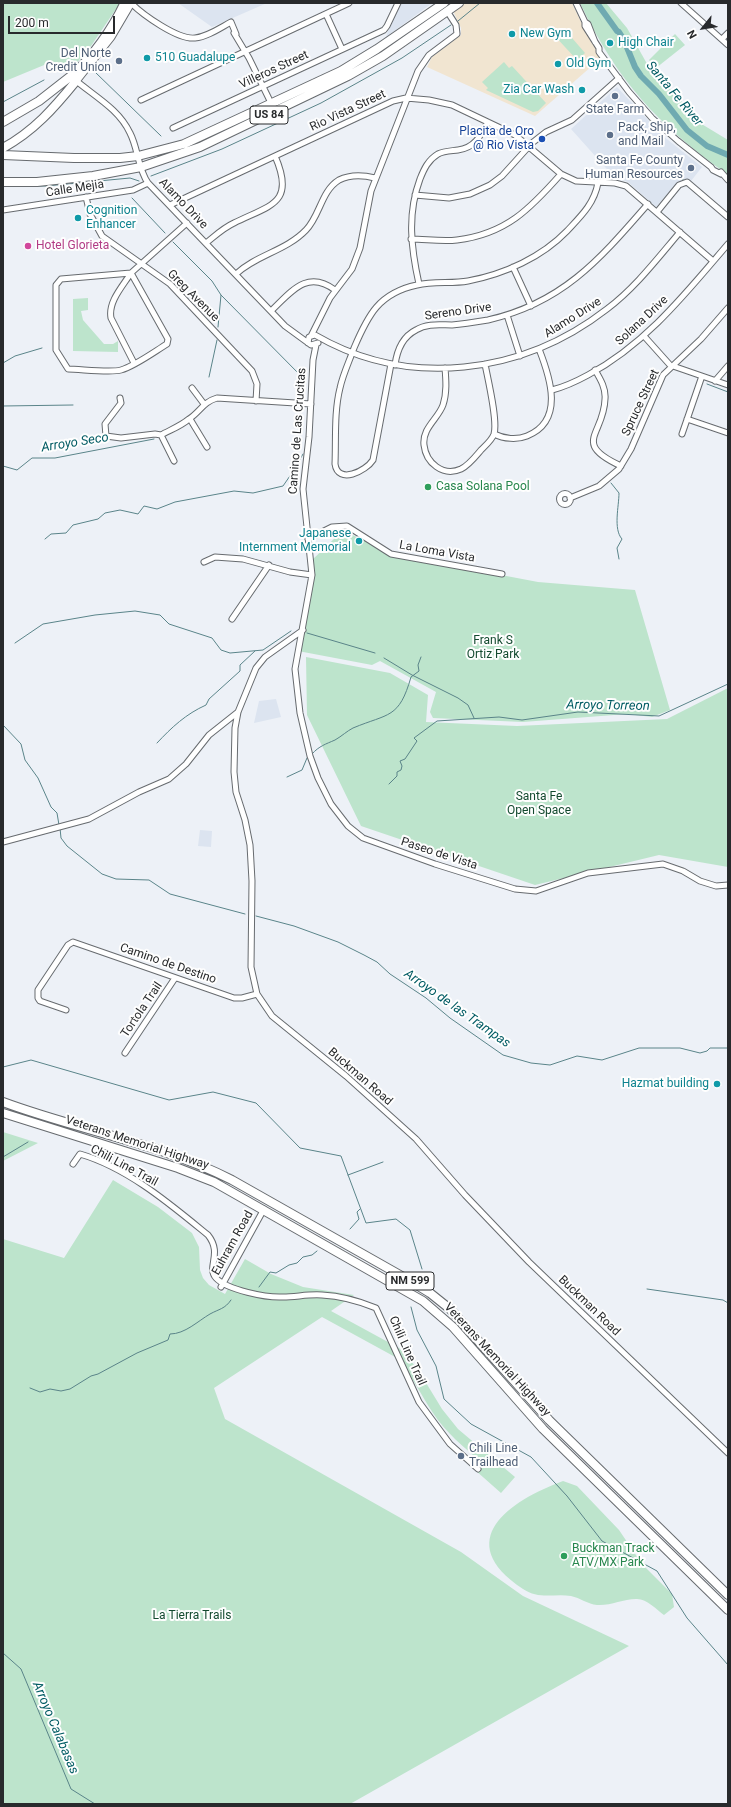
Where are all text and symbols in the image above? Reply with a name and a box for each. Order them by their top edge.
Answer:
scale bar [10,8,117,34]
north arrow [683,8,723,48]
text: 200 m [15,16,49,30]
place label: New Gym [520,27,571,41]
text: N [685,28,700,41]
marker: New Gym [507,29,517,39]
place label: High Chair [618,36,674,50]
marker: High Chair [605,38,615,48]
place label: Del Norte Credit Union [45,47,111,75]
street label: Villeros Street [237,48,311,92]
place label: 510 Guadalupe [155,51,235,65]
marker: 510 Guadalupe [142,53,152,63]
marker: Del Norte Credit Union [114,56,124,66]
place label: Old Gym [566,57,611,71]
water label: Santa Fe River [642,58,706,130]
marker: Old Gym [553,59,563,69]
place label: Zia Car Wash [503,83,574,97]
marker: Zia Car Wash [577,85,587,95]
street label: Rio Vista Street [308,87,388,135]
marker: State Farm [610,91,620,101]
place label: State Farm [586,103,644,117]
road number: US 84 [250,106,288,124]
place label: Pack, Ship, and Mail [618,121,675,149]
place label: Placita de Oro @ Rio Vista [459,125,534,153]
marker: Pack, Ship, and Mail [605,130,615,140]
marker: Placita de Oro @ Rio Vista [537,134,547,144]
place label: Santa Fe County Human Resources [585,154,683,182]
marker: Santa Fe County Human Resources [686,163,696,173]
street label: Alamo Drive [155,176,211,232]
street label: Calle Mejia [45,177,105,201]
place label: Cognition Enhancer [86,204,137,232]
marker: Cognition Enhancer [73,213,83,223]
place label: Hotel Glorieta [36,239,109,253]
marker: Hotel Glorieta [23,241,33,251]
street label: Greg Avenue [164,267,222,325]
street label: Solana Drive [613,293,671,349]
street label: Alamo Drive [542,295,604,341]
street label: Sereno Drive [424,300,492,324]
street label: Camino de Las Crucitas [286,367,310,495]
street label: Spruce Street [619,367,663,439]
water label: Arroyo Seco [40,430,110,456]
place label: Casa Solana Pool [436,480,530,494]
marker: Casa Solana Pool [423,482,433,492]
place label: Japanese Internment Memorial [239,527,351,555]
marker: Japanese Internment Memorial [354,536,364,546]
street label: La Loma Vista [398,538,476,566]
park label: Frank S Ortiz Park [467,634,519,662]
water label: Arroyo Torreon [566,697,650,715]
park label: Santa Fe Open Space [507,790,571,818]
street label: Paseo de Vista [399,835,479,873]
street label: Camino de Destino [118,941,218,987]
water label: Arroyo de las Trampas [401,966,513,1052]
street label: Tortola Trail [118,980,166,1040]
street label: Buckman Road [325,1045,395,1109]
place label: Hazmat building [622,1077,709,1091]
marker: Hazmat building [712,1079,722,1089]
street label: Veterans Memorial Highway [64,1113,210,1173]
street label: Chili Line Trail [88,1142,160,1190]
street label: Euhram Road [209,1208,257,1278]
road number: NM 599 [386,1272,434,1290]
street label: Buckman Road [555,1273,623,1339]
street label: Veterans Memorial Highway [441,1300,553,1420]
street label: Chili Line Trail [385,1314,429,1388]
place label: Chili Line Trailhead [469,1442,518,1470]
marker: Chili Line Trailhead [456,1451,466,1461]
place label: Buckman Track ATV/MX Park [572,1542,655,1570]
marker: Buckman Track ATV/MX Park [559,1551,569,1561]
park label: La Tierra Trails [153,1609,231,1623]
water label: Arroyo Calabasas [29,1679,81,1777]

